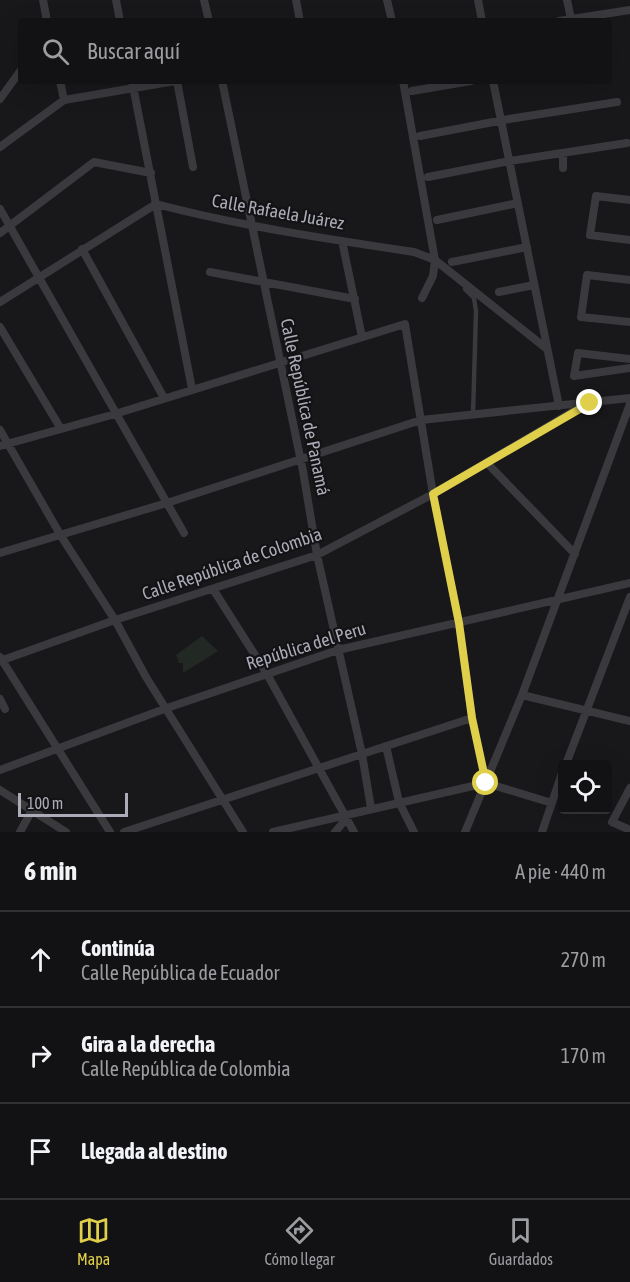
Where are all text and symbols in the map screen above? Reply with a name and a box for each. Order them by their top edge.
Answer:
search box [18,18,612,84]
icon: search [39,35,72,68]
text: Buscar aquí [87,38,180,64]
street label: Calle Rafaela Juárez [210,190,346,234]
street label: Calle República de Panamá [276,317,334,497]
route end [576,389,602,415]
street label: Calle República de Colombia [139,523,324,604]
street label: República del Peru [243,617,368,674]
map controls [558,760,612,814]
button: locate [558,760,612,814]
route start [472,769,498,795]
scale bar [18,790,128,818]
text: 100 m [27,794,63,812]
text: 6 min [24,856,77,886]
text: A pie · 440 m [515,860,606,883]
text: Continúa [81,935,155,961]
icon: ahead [24,943,57,976]
text: 270 m [561,948,606,971]
text: Calle República de Ecuador [81,961,280,984]
text: Gira a la derecha [81,1031,215,1057]
icon: right [24,1039,57,1072]
text: 170 m [561,1044,606,1067]
text: Calle República de Colombia [81,1057,291,1080]
icon: arrive [24,1135,57,1168]
text: Llegada al destino [81,1138,228,1164]
tab: Mapa [77,1214,110,1268]
tab: Cómo llegar [264,1214,335,1268]
tab: Guardados [489,1214,553,1268]

